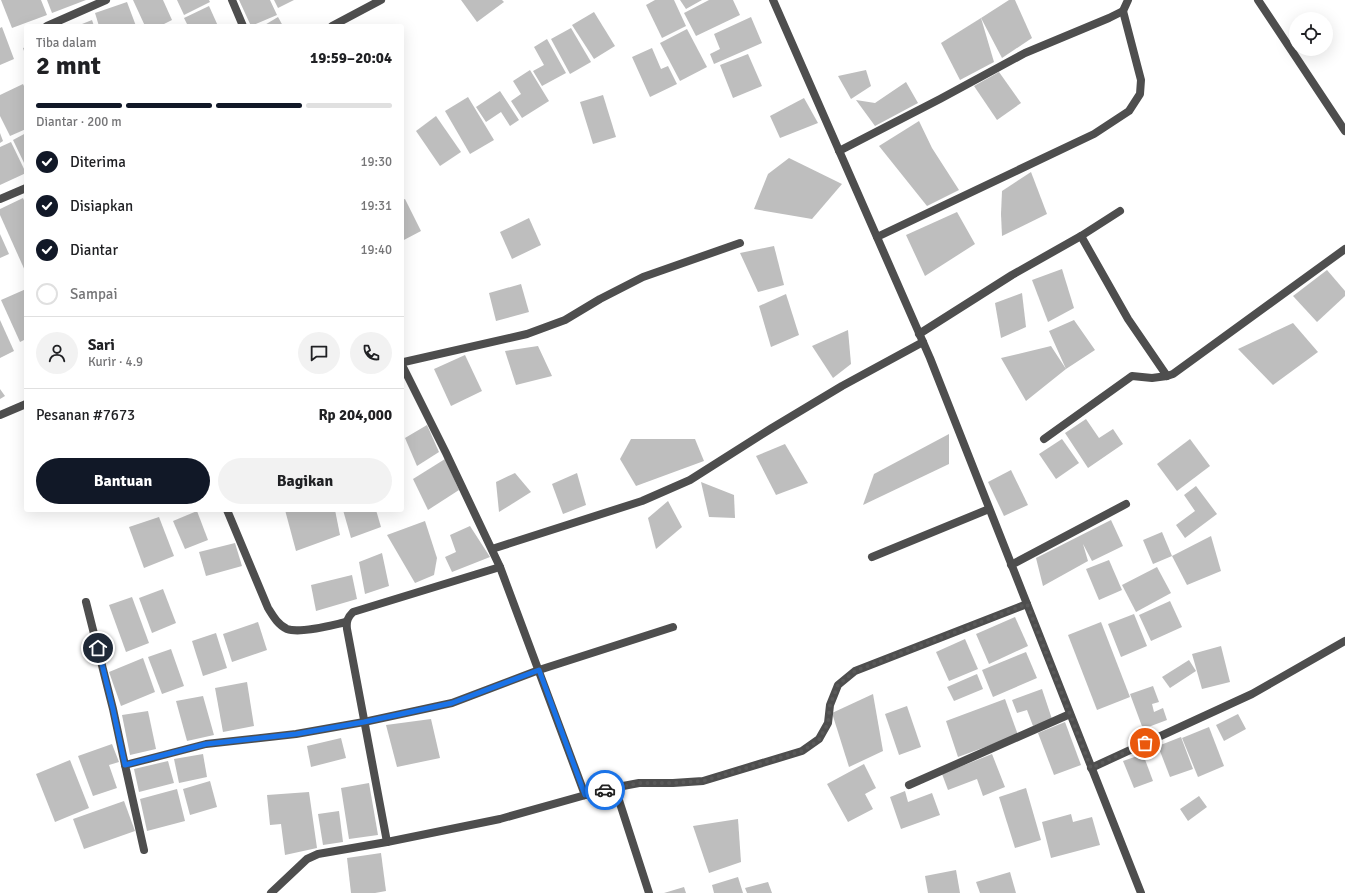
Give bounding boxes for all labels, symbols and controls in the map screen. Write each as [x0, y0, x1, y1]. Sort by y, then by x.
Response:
map controls [1289, 12, 1333, 56]
button: locate [1289, 12, 1333, 56]
text: Tiba dalam [36, 35, 97, 51]
text: 19:59–20:04 [310, 49, 392, 67]
text: 2 mnt [36, 50, 101, 82]
text: Diantar · 200 m [36, 114, 122, 130]
icon: check [36, 151, 58, 173]
text: Diterima [70, 153, 126, 171]
text: 19:30 [360, 154, 392, 170]
icon: check [36, 195, 58, 217]
text: Disiapkan [70, 197, 133, 215]
text: 19:31 [360, 198, 392, 214]
icon: check [36, 239, 58, 261]
text: Diantar [70, 241, 118, 259]
text: 19:40 [360, 242, 392, 258]
text: Sampai [70, 285, 118, 303]
button: person [36, 332, 78, 374]
button: chat [298, 332, 340, 374]
button: phone [350, 332, 392, 374]
text: Sari [88, 336, 115, 354]
text: Kurir · 4.9 [88, 354, 143, 370]
text: Pesanan #7673 [36, 406, 135, 424]
text: Rp 204,000 [318, 406, 392, 424]
button: Bantuan [36, 458, 210, 504]
button: Bagikan [218, 458, 392, 504]
pin [81, 631, 115, 665]
icon: home [87, 637, 109, 659]
pin [1128, 726, 1162, 760]
icon: bag [1134, 732, 1156, 754]
courier [585, 770, 625, 810]
icon: car [594, 779, 616, 801]

